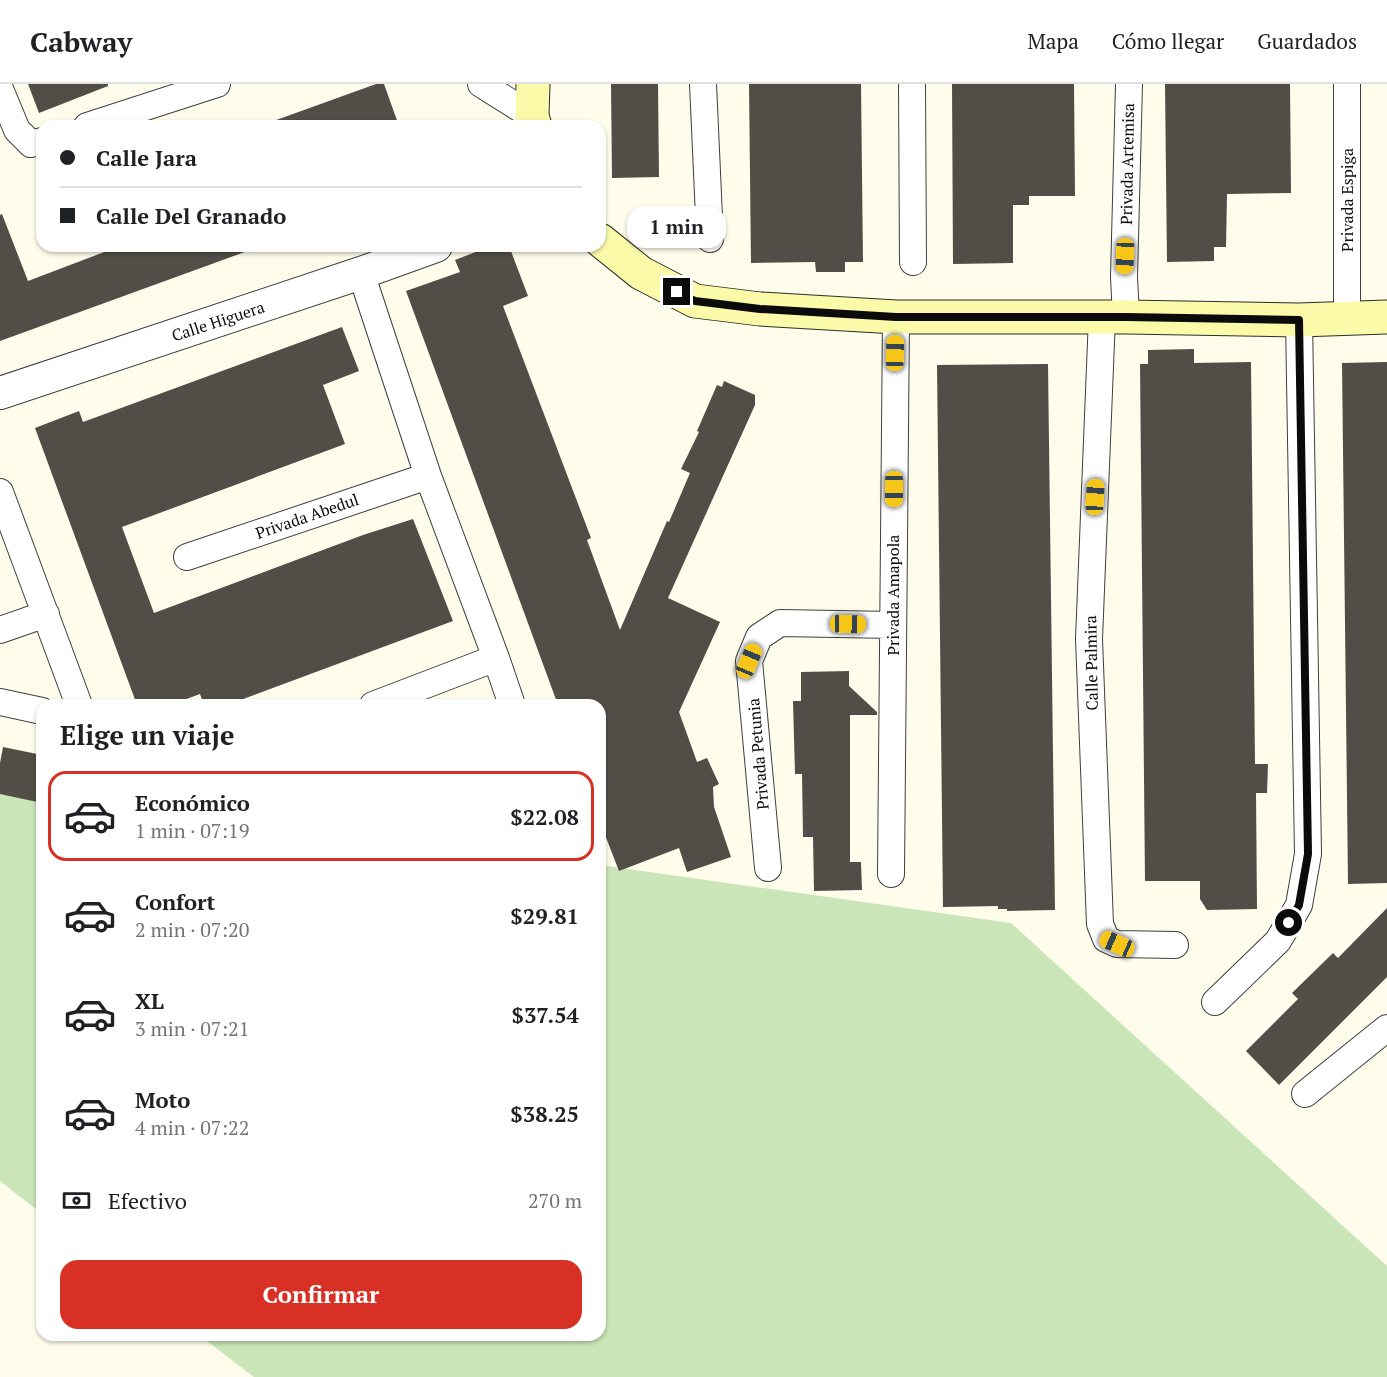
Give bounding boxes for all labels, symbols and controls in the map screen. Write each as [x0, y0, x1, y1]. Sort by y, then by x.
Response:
text: Cabway [30, 23, 132, 60]
text: Mapa [1027, 27, 1079, 55]
text: Cómo llegar [1112, 27, 1224, 55]
text: Guardados [1257, 27, 1357, 55]
street label: Privada Artemisa [1115, 103, 1139, 225]
text: Calle Jara [96, 143, 197, 172]
street label: Privada Espiga [1336, 148, 1358, 252]
text: Calle Del Granado [96, 201, 286, 230]
callout: 1 min [628, 205, 726, 247]
text: 1 min [649, 213, 704, 240]
car [1115, 238, 1135, 274]
route end [663, 278, 690, 305]
street label: Calle Higuera [169, 296, 267, 346]
car [886, 335, 904, 371]
car [885, 471, 903, 507]
car [1085, 479, 1105, 515]
street label: Privada Abedul [252, 488, 362, 544]
street label: Privada Amapola [882, 535, 904, 655]
car [830, 615, 866, 633]
street label: Calle Palmira [1079, 615, 1103, 711]
car [734, 641, 764, 681]
street label: Privada Petunia [742, 697, 774, 811]
text: Elige un viaje [60, 717, 234, 753]
text: Económico [135, 788, 250, 817]
icon: car [63, 789, 117, 843]
text: $22.08 [510, 802, 579, 831]
text: 1 min · 07:19 [135, 817, 249, 844]
text: Confort [135, 887, 215, 916]
icon: car [63, 888, 117, 942]
text: $29.81 [510, 901, 579, 930]
route start [1275, 909, 1302, 936]
text: 2 min · 07:20 [135, 916, 249, 943]
car [1097, 928, 1137, 960]
text: XL [135, 986, 164, 1015]
icon: car [63, 987, 117, 1041]
text: $37.54 [512, 1000, 579, 1029]
text: 3 min · 07:21 [135, 1015, 249, 1042]
text: Moto [135, 1085, 190, 1114]
icon: car [63, 1086, 117, 1140]
text: $38.25 [510, 1099, 579, 1128]
text: 4 min · 07:22 [135, 1114, 249, 1141]
icon: cash [60, 1184, 93, 1217]
text: Efectivo [108, 1186, 187, 1215]
text: 270 m [528, 1187, 582, 1214]
button: Confirmar [60, 1260, 582, 1329]

